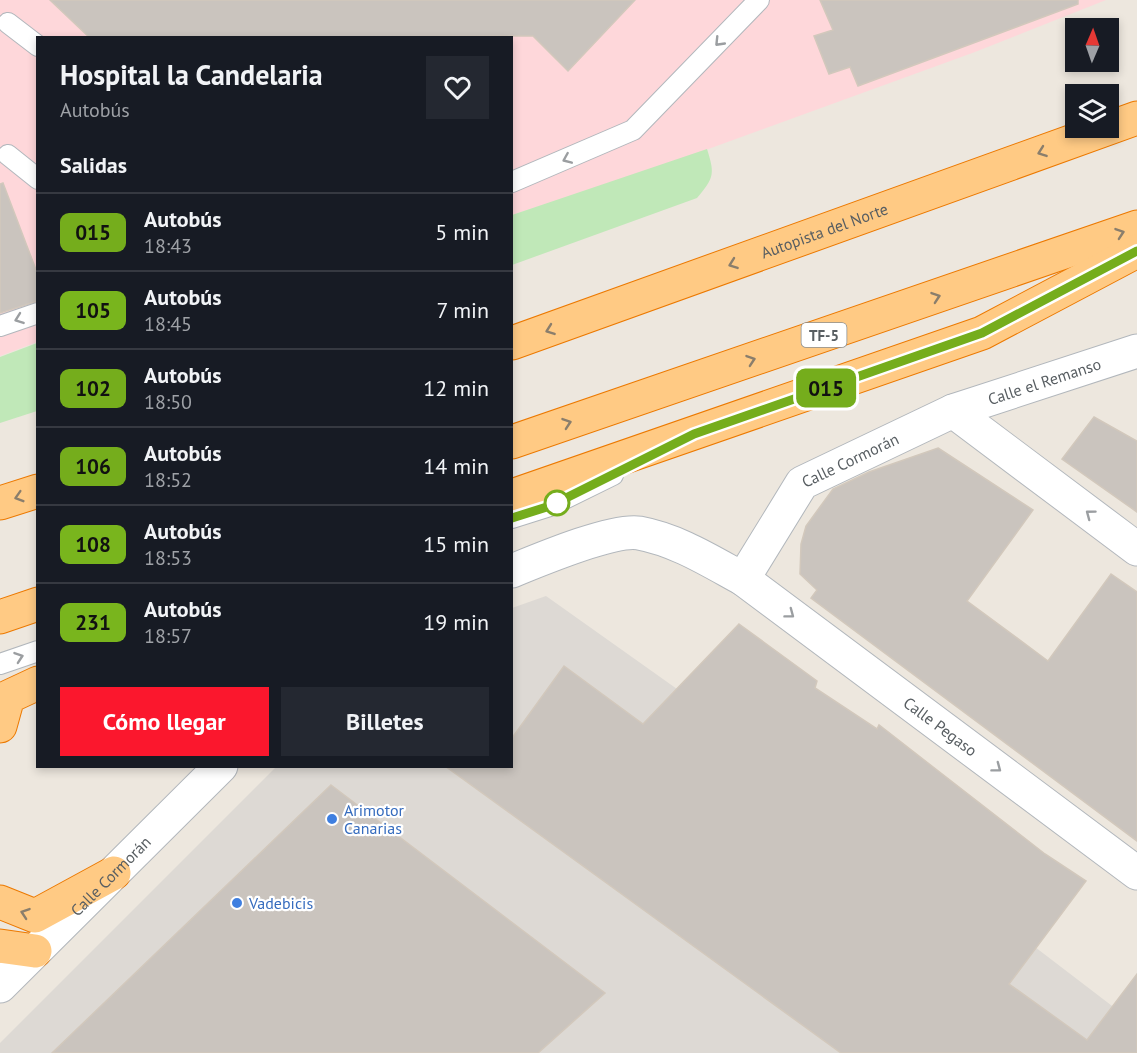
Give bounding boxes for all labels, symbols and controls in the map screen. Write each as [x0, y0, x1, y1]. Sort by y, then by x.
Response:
north arrow [1065, 18, 1119, 72]
map controls [1065, 18, 1119, 138]
one-way arrow [715, 35, 726, 46]
text: Hospital la Candelaria [60, 56, 323, 93]
button: heart [426, 56, 489, 119]
button: layers [1065, 84, 1119, 138]
text: Autobús [60, 97, 130, 123]
one-way arrow [1038, 144, 1048, 157]
text: Salidas [60, 151, 127, 179]
one-way arrow [562, 151, 573, 163]
street label: Autopista del Norte [758, 199, 891, 263]
text: Autobús [144, 205, 221, 233]
text: 5 min [435, 218, 489, 246]
text: 015 [75, 219, 111, 246]
one-way arrow [1114, 227, 1125, 240]
text: 18:43 [144, 233, 192, 259]
one-way arrow [728, 256, 739, 269]
text: Autobús [144, 283, 221, 311]
one-way arrow [930, 292, 941, 304]
text: 7 min [437, 296, 489, 324]
text: 105 [75, 297, 111, 324]
text: 18:45 [144, 311, 192, 337]
one-way arrow [14, 312, 25, 325]
one-way arrow [545, 322, 556, 335]
road number: TF-5 [802, 323, 846, 347]
street label: Calle el Remanso [985, 353, 1103, 409]
one-way arrow [745, 355, 756, 368]
text: Autobús [144, 361, 221, 389]
line badge: 015 [792, 368, 860, 408]
text: 12 min [423, 374, 489, 402]
text: 102 [75, 375, 111, 402]
text: 015 [808, 375, 844, 402]
text: 18:50 [144, 389, 192, 415]
one-way arrow [561, 418, 572, 431]
street label: Calle Cormorán [798, 428, 902, 492]
text: Autobús [144, 439, 221, 467]
text: 14 min [423, 452, 489, 480]
text: 106 [75, 453, 111, 480]
text: 18:52 [144, 467, 192, 493]
one-way arrow [14, 490, 25, 502]
unlabelled marker [544, 490, 570, 516]
one-way arrow [1086, 511, 1097, 522]
text: Autobús [144, 517, 221, 545]
text: 15 min [423, 530, 489, 558]
text: 108 [75, 531, 111, 558]
text: 18:53 [144, 545, 192, 571]
text: Autobús [144, 595, 221, 623]
one-way arrow [784, 607, 795, 618]
text: 19 min [423, 608, 489, 636]
text: 231 [75, 609, 111, 636]
text: 18:57 [144, 623, 192, 649]
one-way arrow [13, 652, 24, 665]
button: Cómo llegar [60, 687, 269, 756]
button: Billetes [281, 687, 489, 756]
street label: Calle Pegaso [900, 692, 981, 760]
one-way arrow [991, 761, 1002, 772]
place label: Arimotor Canarias [344, 800, 404, 838]
marker: Arimotor Canarias [325, 812, 339, 826]
street label: Calle Cormorán [66, 832, 155, 920]
place label: Vadebicis [248, 893, 313, 913]
marker: Vadebicis [230, 896, 244, 910]
one-way arrow [21, 907, 31, 920]

